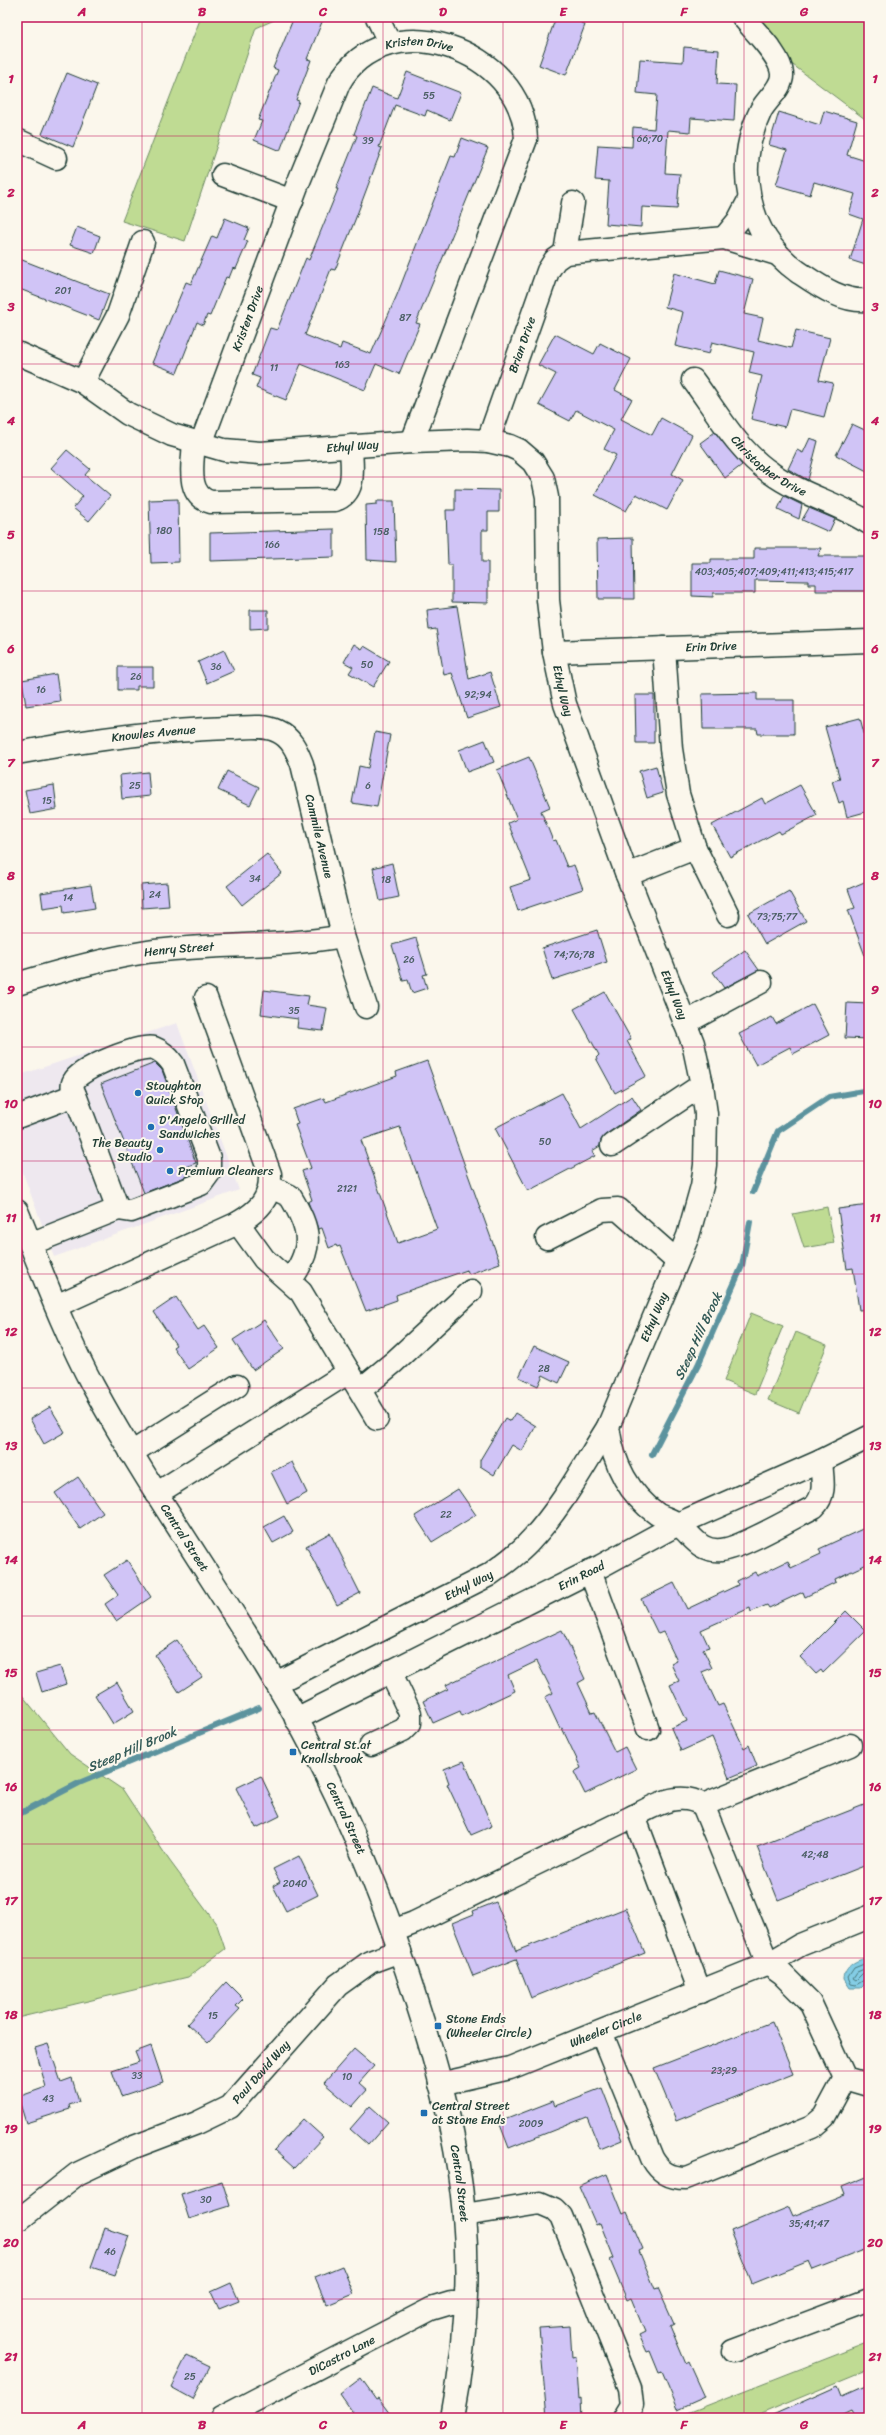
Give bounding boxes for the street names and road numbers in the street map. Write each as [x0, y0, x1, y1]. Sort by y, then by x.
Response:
street label: Kristen Drive [382, 30, 456, 58]
street label: Kristen Drive [225, 282, 270, 355]
street label: Brian Drive [502, 314, 542, 376]
street label: Christopher Drive [725, 430, 810, 503]
street label: Ethyl Way [325, 433, 380, 459]
street label: Erin Drive [685, 635, 737, 658]
street label: Ethyl Way [546, 663, 580, 721]
street label: Knowles Avenue [110, 719, 196, 749]
street label: Cammile Avenue [299, 792, 340, 881]
street label: Henry Street [142, 935, 216, 963]
street label: Ethyl Way [654, 966, 694, 1024]
street label: Ethyl Way [634, 1288, 675, 1345]
street label: Central Street [154, 1499, 215, 1576]
street label: Erin Road [554, 1555, 609, 1597]
street label: Ethyl Way [440, 1564, 499, 1607]
street label: Central Street [320, 1778, 372, 1858]
street label: Wheeler Circle [566, 2005, 645, 2054]
street label: Paul David Way [226, 2034, 296, 2109]
street label: Central Street [444, 2143, 476, 2223]
street label: DiCastro Lane [304, 2329, 379, 2382]

